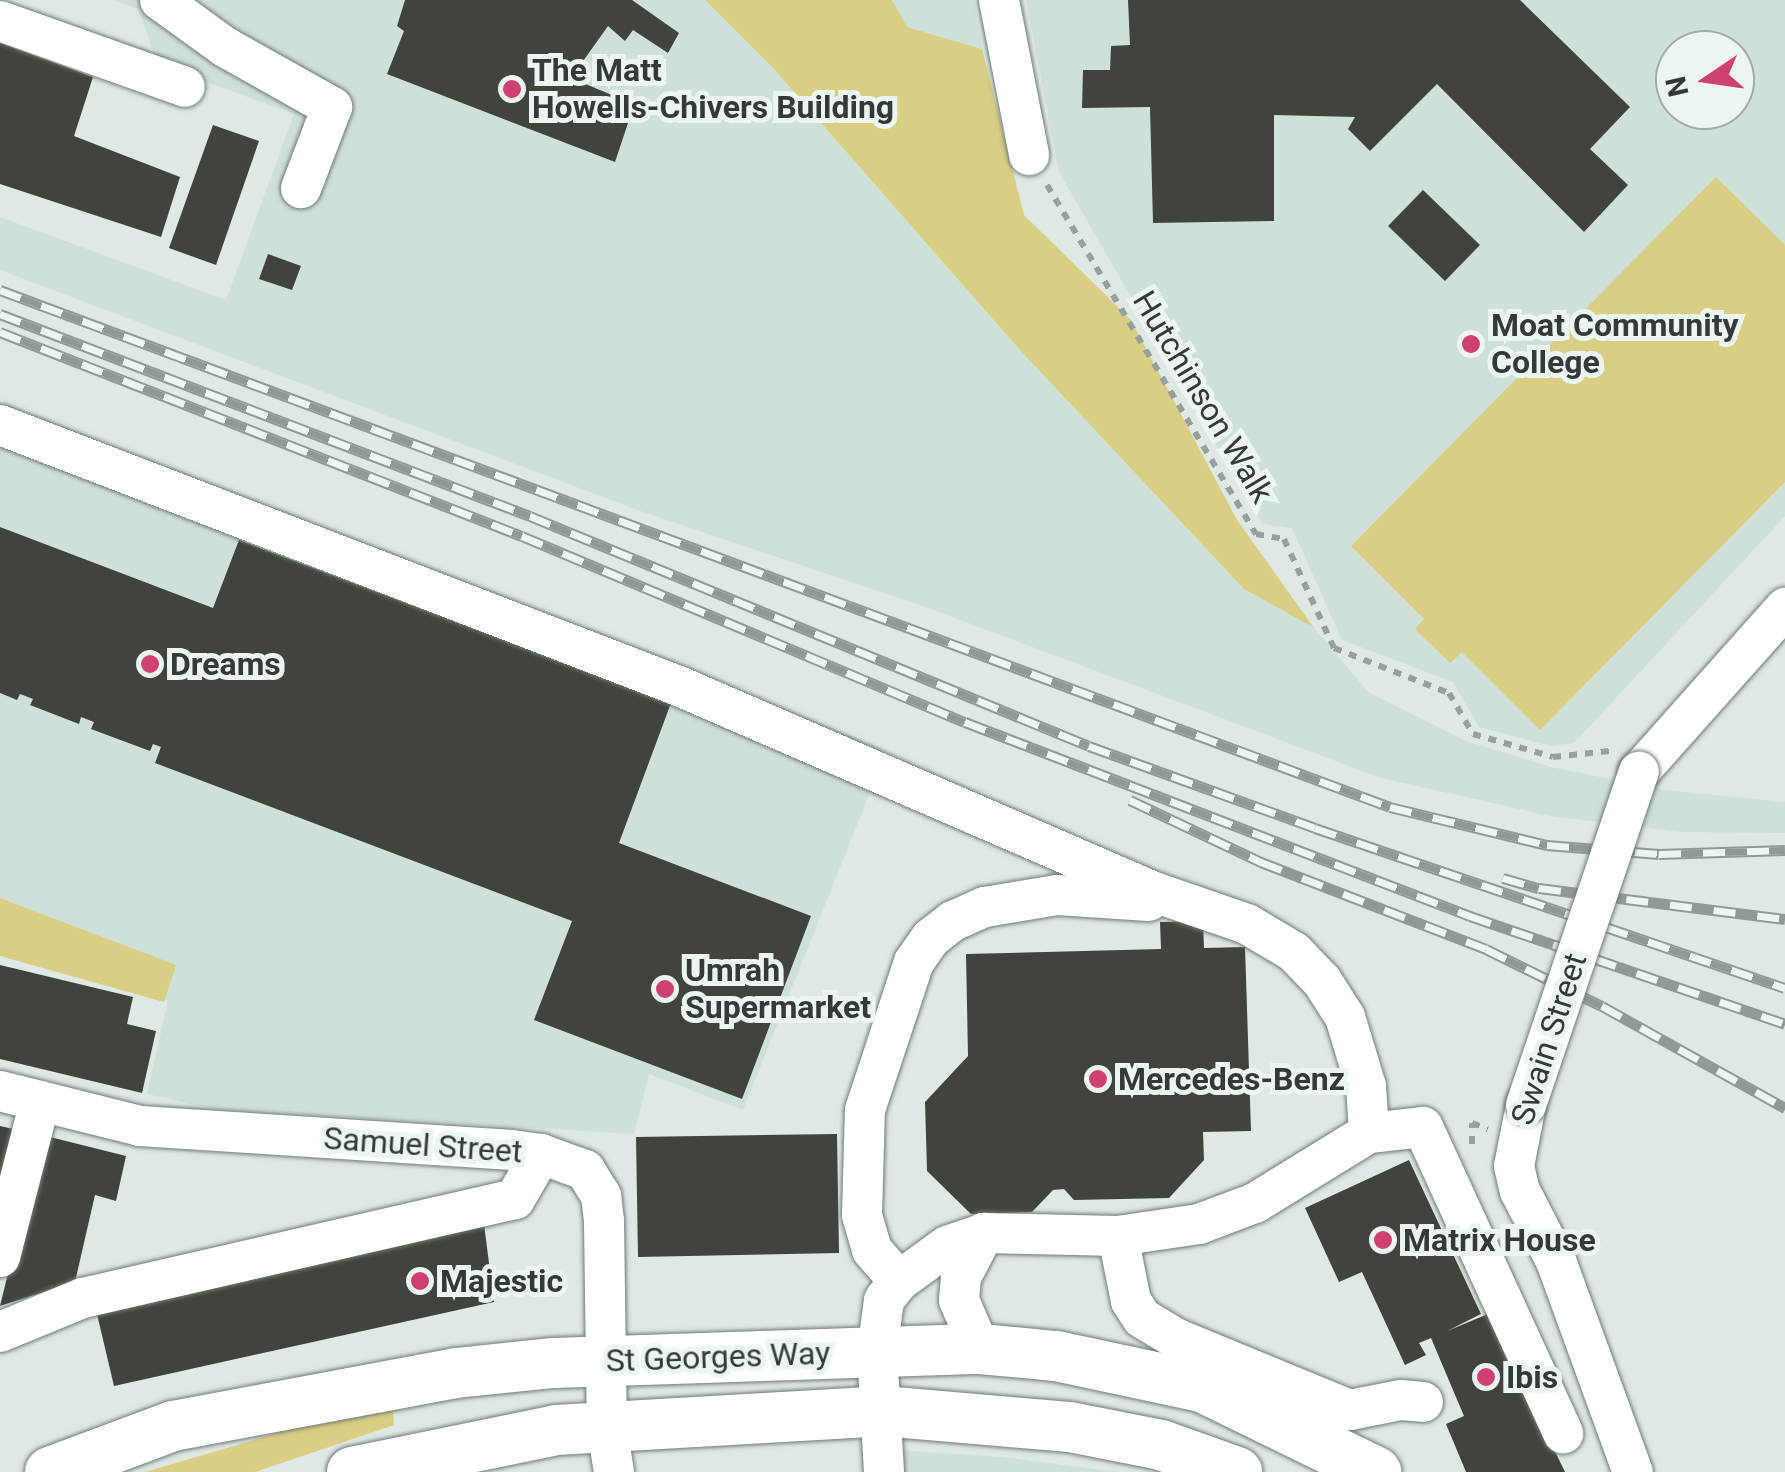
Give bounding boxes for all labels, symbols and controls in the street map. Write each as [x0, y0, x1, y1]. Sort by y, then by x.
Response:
north arrow [1655, 30, 1755, 130]
place label: The Matt Howells-Chivers Building [532, 52, 894, 127]
text: N [1659, 73, 1696, 100]
marker: The Matt Howells-Chivers Building [501, 78, 523, 100]
street label: Hutchinson Walk [1125, 284, 1281, 510]
place label: Moat Community College [1491, 307, 1739, 382]
marker: Moat Community College [1460, 333, 1482, 355]
place label: Dreams [170, 645, 281, 683]
marker: Dreams [139, 653, 161, 675]
street label: Swain Street [1503, 948, 1595, 1130]
place label: Umrah Supermarket [685, 952, 871, 1027]
marker: Umrah Supermarket [654, 978, 676, 1000]
place label: Mercedes-Benz [1118, 1060, 1345, 1098]
marker: Mercedes-Benz [1087, 1068, 1109, 1090]
street label: Samuel Street [322, 1119, 524, 1171]
place label: Matrix House [1403, 1221, 1596, 1259]
marker: Matrix House [1372, 1229, 1394, 1251]
place label: Majestic [440, 1262, 563, 1300]
marker: Majestic [409, 1270, 431, 1292]
street label: St Georges Way [605, 1334, 831, 1380]
place label: Ibis [1506, 1358, 1558, 1396]
marker: Ibis [1475, 1366, 1497, 1388]

